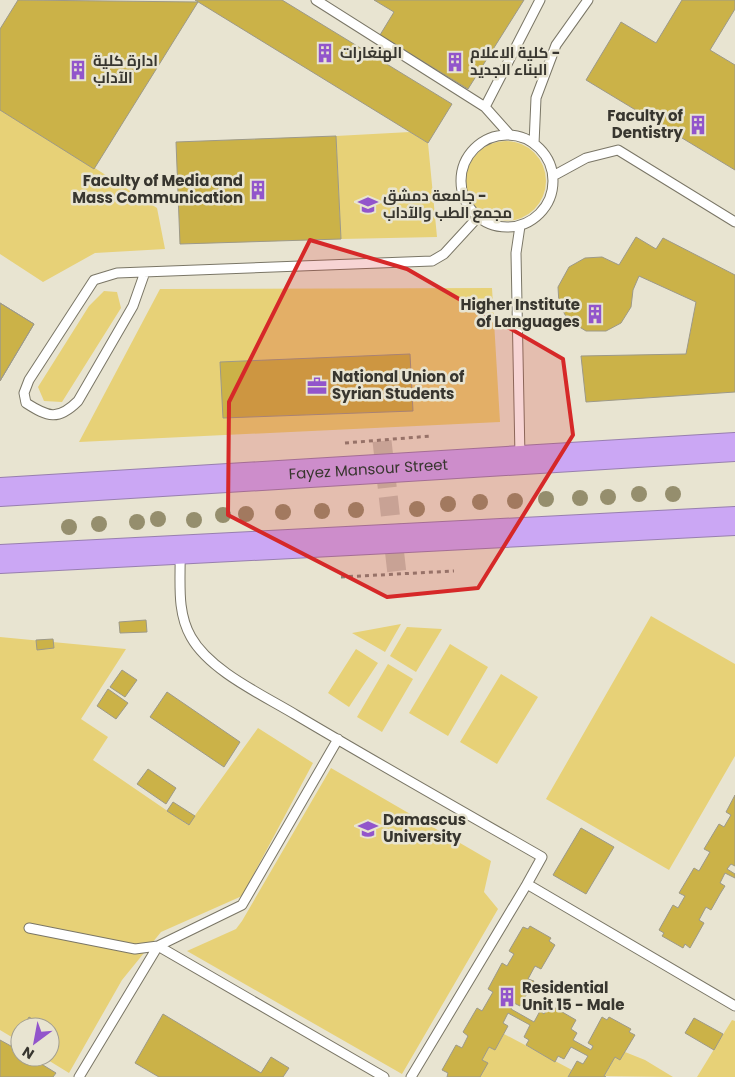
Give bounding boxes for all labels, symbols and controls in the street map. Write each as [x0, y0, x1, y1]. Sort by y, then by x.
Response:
building icon: الهنغارات [314, 42, 336, 64]
place label: الهنغارات [340, 42, 402, 63]
place label: كلية الاعلام - البناء الجديد [470, 42, 560, 80]
place label: ادارة كلية الآداب [93, 50, 158, 88]
building icon: كلية الاعلام - البناء الجديد [444, 51, 466, 73]
building icon: ادارة كلية الآداب [67, 59, 89, 81]
place label: Faculty of Dentistry [607, 105, 684, 143]
building icon: Faculty of Dentistry [687, 114, 709, 136]
place label: Faculty of Media and Mass Communication [72, 170, 243, 208]
building icon: Faculty of Media and Mass Communication [247, 179, 269, 201]
place label: جامعة دمشق - مجمع الطب والآداب [383, 185, 512, 223]
school or university icon: جامعة دمشق - مجمع الطب والآداب [357, 194, 379, 216]
place label: Higher Institute of Languages [461, 294, 580, 332]
building icon: Higher Institute of Languages [584, 303, 606, 325]
place label: National Union of Syrian Students [332, 366, 465, 404]
office icon: National Union of Syrian Students [306, 375, 328, 397]
street label: Fayez Mansour Street [288, 454, 449, 484]
place label: Damascus University [383, 809, 466, 847]
school or university icon: Damascus University [357, 818, 379, 840]
place label: Residential Unit 15 - Male [522, 977, 624, 1015]
building icon: Residential Unit 15 - Male [496, 986, 518, 1008]
north arrow [10, 1017, 60, 1067]
text: N [18, 1042, 38, 1064]

